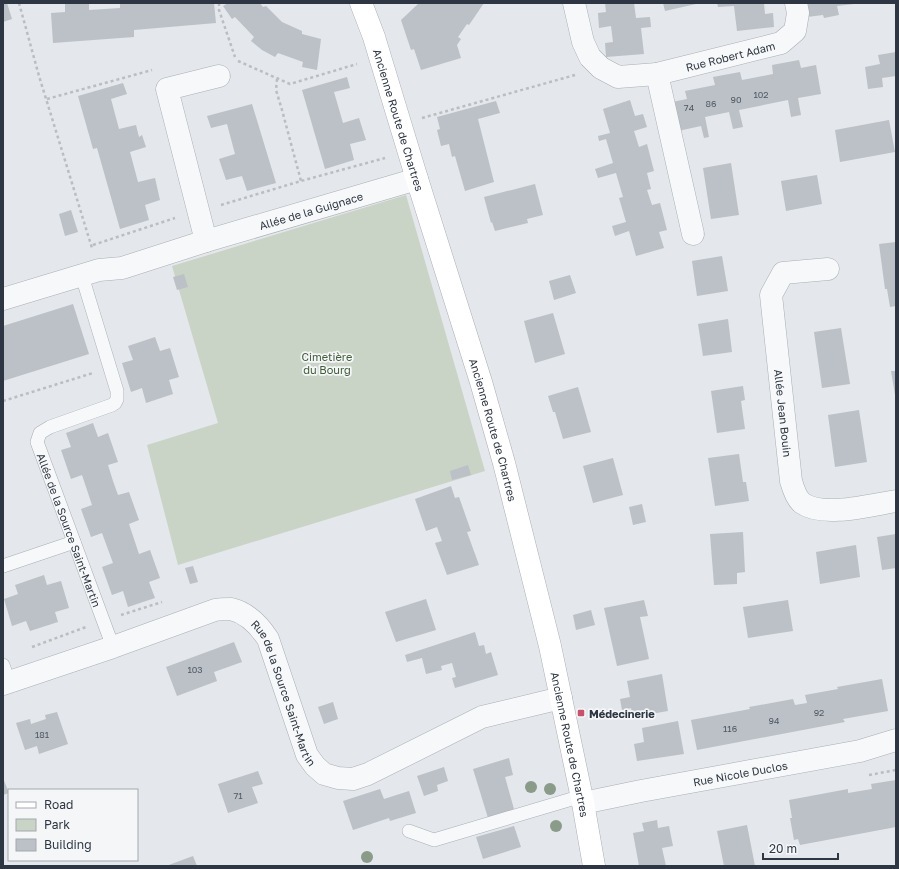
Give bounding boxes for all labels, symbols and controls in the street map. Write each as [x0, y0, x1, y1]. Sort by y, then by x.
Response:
street label: Rue Robert Adam [684, 38, 776, 73]
street label: Ancienne Route de Chartres [371, 47, 427, 193]
house number: 102 [753, 89, 769, 100]
house number: 90 [730, 94, 742, 105]
house number: 86 [706, 98, 716, 109]
house number: 74 [684, 102, 695, 113]
street label: Allée de la Guignace [258, 189, 364, 232]
park label: Cimetière du Bourg [302, 350, 352, 376]
street label: Ancienne Route de Chartres [467, 357, 520, 503]
street label: Allée Jean Bouin [773, 369, 795, 458]
street label: Allée de la Source Saint-Martin [35, 451, 104, 609]
street label: Rue de la Source Saint-Martin [249, 617, 319, 768]
house number: 103 [187, 664, 203, 675]
street label: Ancienne Route de Chartres [549, 671, 592, 818]
place label: Médecinerie [589, 707, 655, 720]
house number: 92 [814, 707, 824, 718]
marker: Médecinerie [576, 708, 586, 718]
house number: 94 [769, 715, 780, 726]
house number: 116 [723, 723, 737, 734]
house number: 181 [35, 729, 50, 740]
street label: Rue Nicole Duclos [692, 758, 789, 788]
legend [8, 789, 138, 861]
house number: 71 [233, 790, 243, 801]
text: Road [44, 797, 73, 812]
text: Park [44, 817, 70, 832]
scale bar [763, 835, 838, 861]
text: Building [44, 837, 92, 852]
text: 20 m [769, 841, 797, 856]

